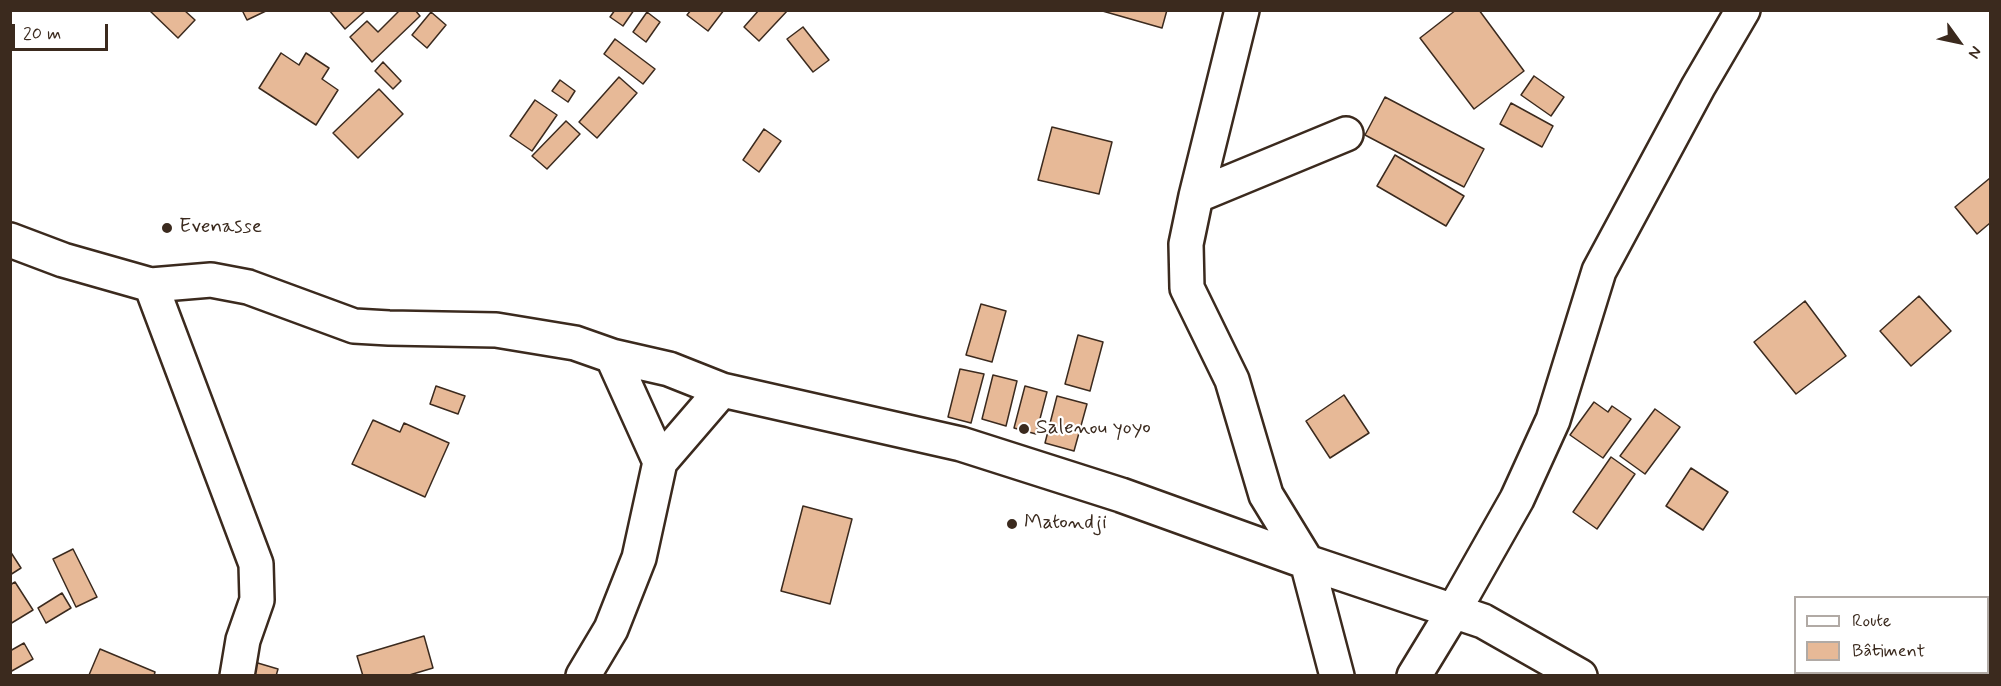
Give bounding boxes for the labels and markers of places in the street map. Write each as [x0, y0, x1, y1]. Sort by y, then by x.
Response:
place label: Evenasse [179, 215, 262, 241]
marker: Evenasse [160, 221, 174, 235]
place label: Salenou yoyo [1036, 416, 1151, 442]
marker: Salenou yoyo [1017, 422, 1031, 436]
place label: Matondji [1024, 511, 1107, 537]
marker: Matondji [1005, 517, 1019, 531]

